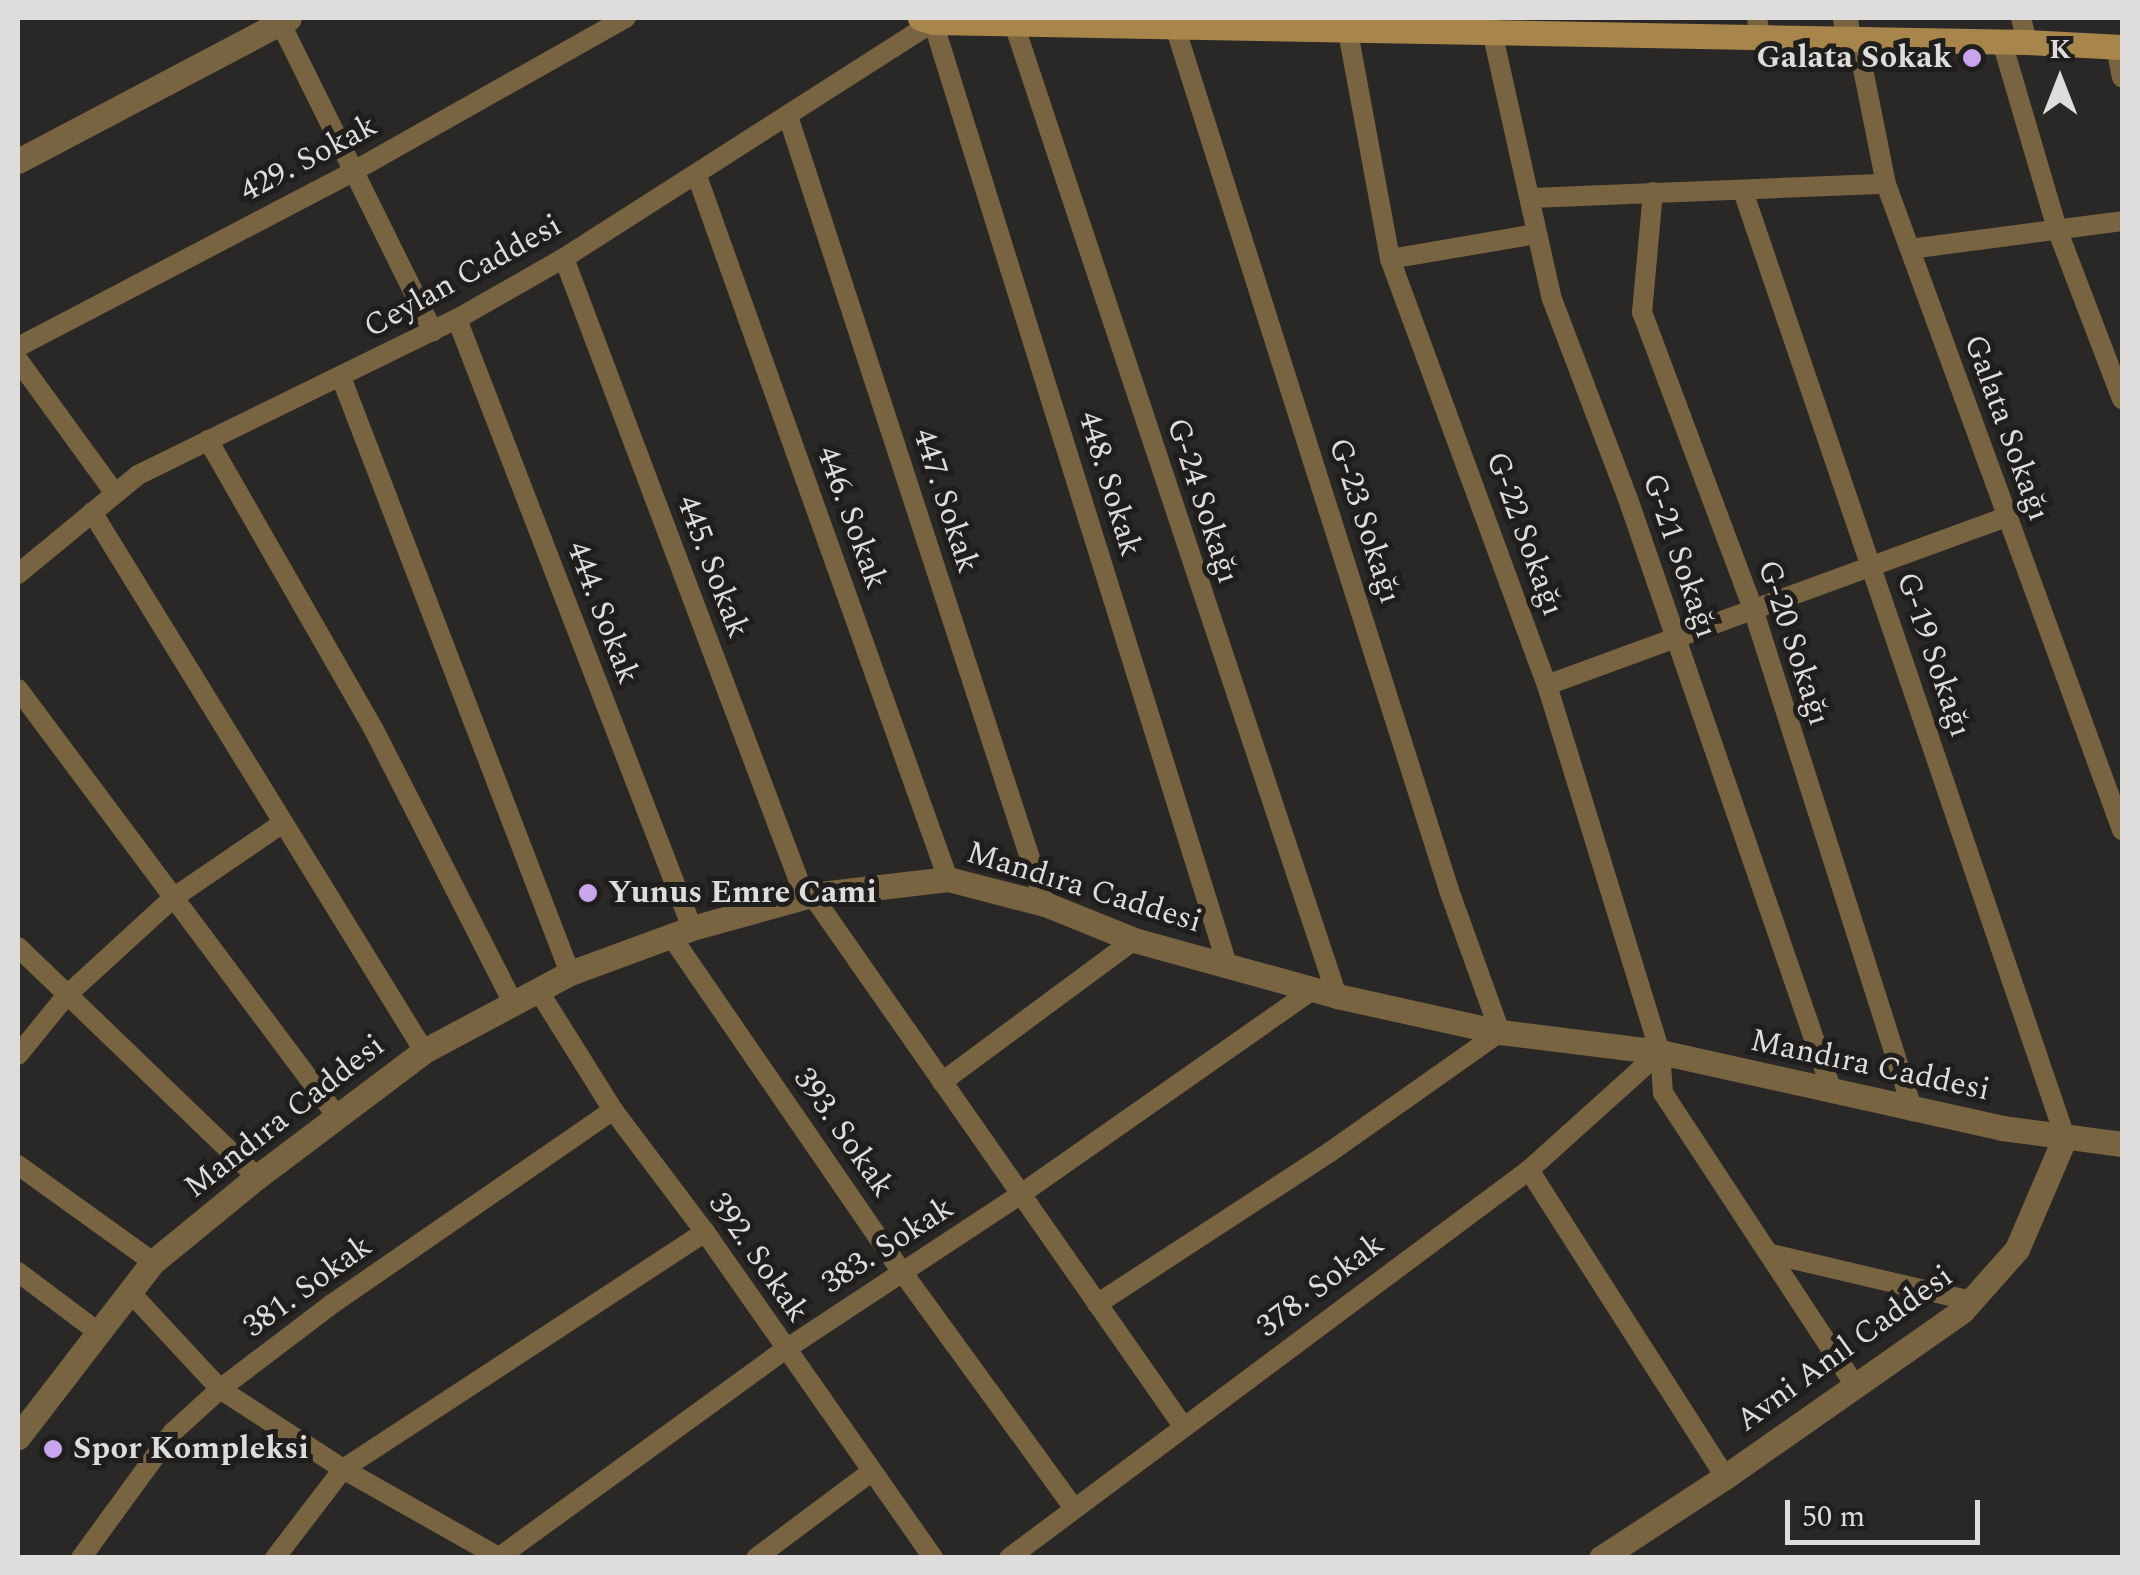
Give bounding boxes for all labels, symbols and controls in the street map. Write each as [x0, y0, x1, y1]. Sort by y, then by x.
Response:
text: K [2049, 28, 2071, 71]
north arrow [2010, 30, 2110, 130]
place label: Galata Sokak [1756, 39, 1952, 77]
marker: Galata Sokak [1961, 47, 1983, 69]
street label: 429. Sokak [234, 107, 384, 211]
street label: Ceylan Caddesi [358, 207, 568, 347]
street label: Galata Sokağı [1955, 330, 2057, 526]
street label: 448. Sokak [1069, 407, 1149, 561]
street label: G-24 Sokağı [1157, 413, 1247, 589]
street label: 447. Sokak [904, 424, 986, 578]
street label: G-23 Sokağı [1319, 433, 1409, 609]
street label: 446. Sokak [807, 441, 895, 595]
street label: G-22 Sokağı [1477, 447, 1571, 621]
street label: G-21 Sokağı [1633, 469, 1725, 643]
street label: 445. Sokak [667, 490, 757, 644]
street label: 444. Sokak [557, 536, 647, 690]
street label: G-20 Sokağı [1748, 555, 1838, 731]
street label: G-19 Sokağı [1887, 568, 1979, 742]
street label: Mandıra Caddesi [962, 834, 1206, 942]
place label: Yunus Emre Cami [608, 874, 877, 912]
marker: Yunus Emre Cami [577, 882, 599, 904]
street label: Mandıra Caddesi [1747, 1022, 1993, 1110]
street label: Mandıra Caddesi [177, 1027, 393, 1207]
street label: 393. Sokak [784, 1061, 902, 1205]
street label: 392. Sokak [699, 1186, 817, 1330]
street label: 383. Sokak [815, 1189, 961, 1303]
street label: 378. Sokak [1250, 1226, 1392, 1346]
street label: 381. Sokak [236, 1227, 380, 1347]
street label: Avni Anıl Caddesi [1729, 1258, 1961, 1440]
place label: Spor Kompleksi [73, 1430, 309, 1468]
marker: Spor Kompleksi [42, 1438, 64, 1460]
scale bar [1790, 1480, 1985, 1542]
text: 50 m [1802, 1494, 1865, 1540]

